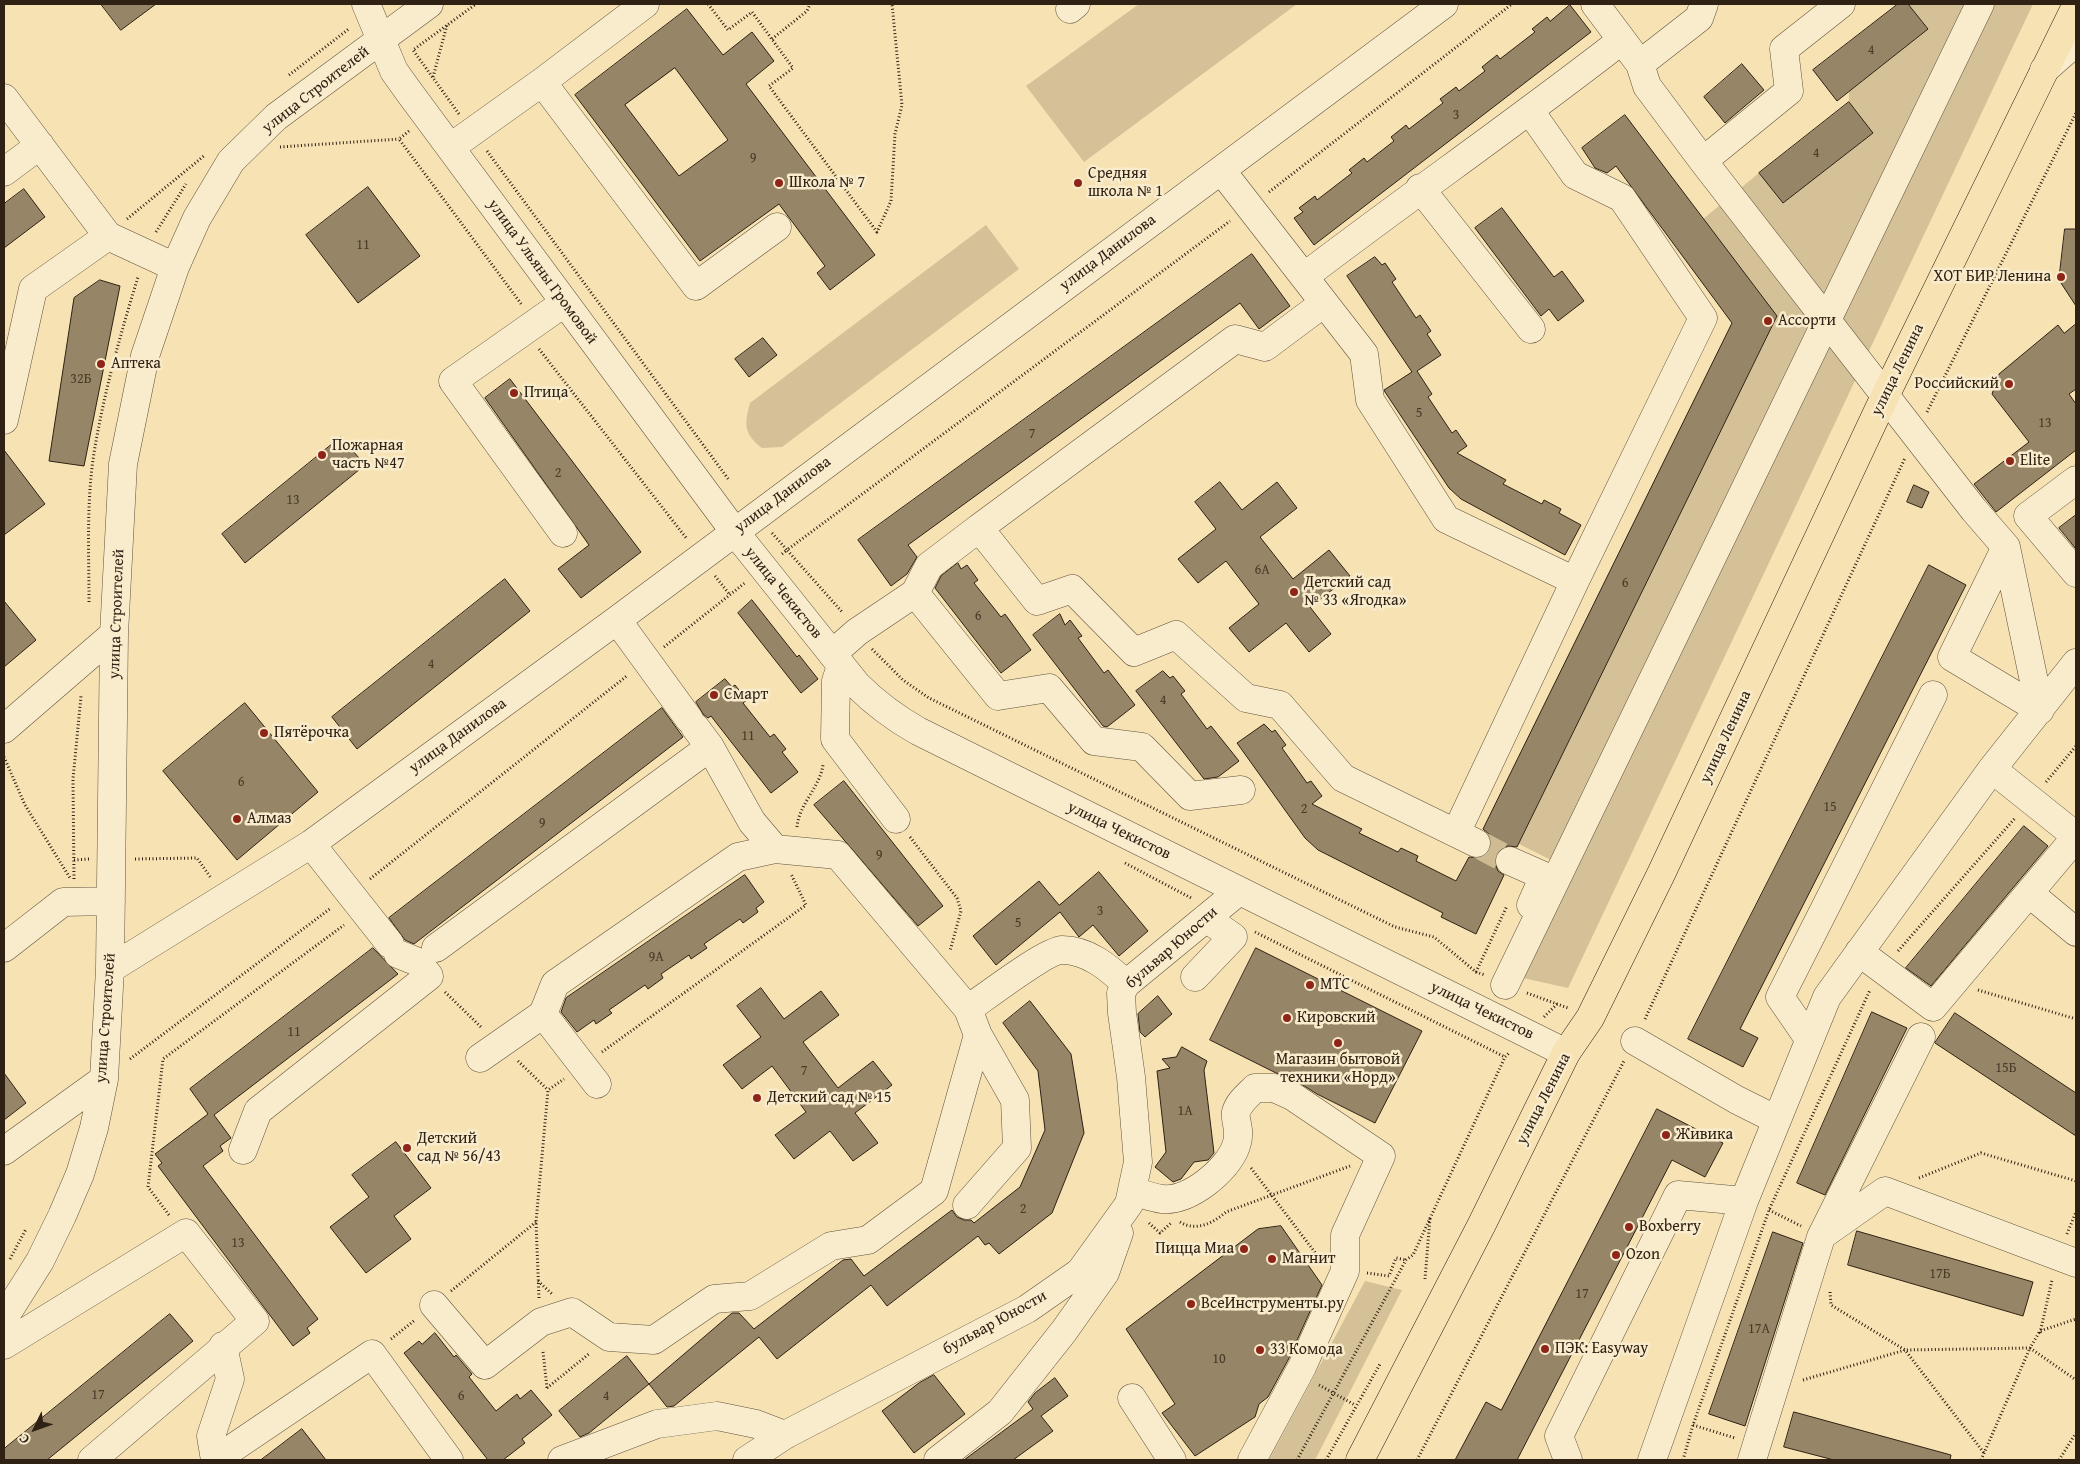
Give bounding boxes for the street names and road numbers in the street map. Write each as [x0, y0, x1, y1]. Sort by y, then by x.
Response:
street label: улица Строителей [259, 42, 373, 138]
street label: улица Ульяны Громовой [483, 196, 601, 348]
street label: улица Данилова [1056, 211, 1160, 295]
street label: улица Ленина [1867, 321, 1929, 419]
street label: улица Данилова [731, 453, 835, 537]
street label: улица Чекистов [740, 543, 826, 643]
street label: улица Строителей [105, 548, 129, 680]
street label: улица Ленина [1696, 688, 1756, 786]
street label: улица Данилова [406, 694, 510, 778]
street label: улица Чекистов [1064, 798, 1174, 864]
street label: бульвар Юности [1122, 903, 1222, 993]
street label: улица Строителей [92, 952, 120, 1084]
street label: улица Чекистов [1427, 978, 1537, 1044]
street label: улица Ленина [1513, 1050, 1575, 1148]
street label: бульвар Юности [940, 1287, 1050, 1359]

